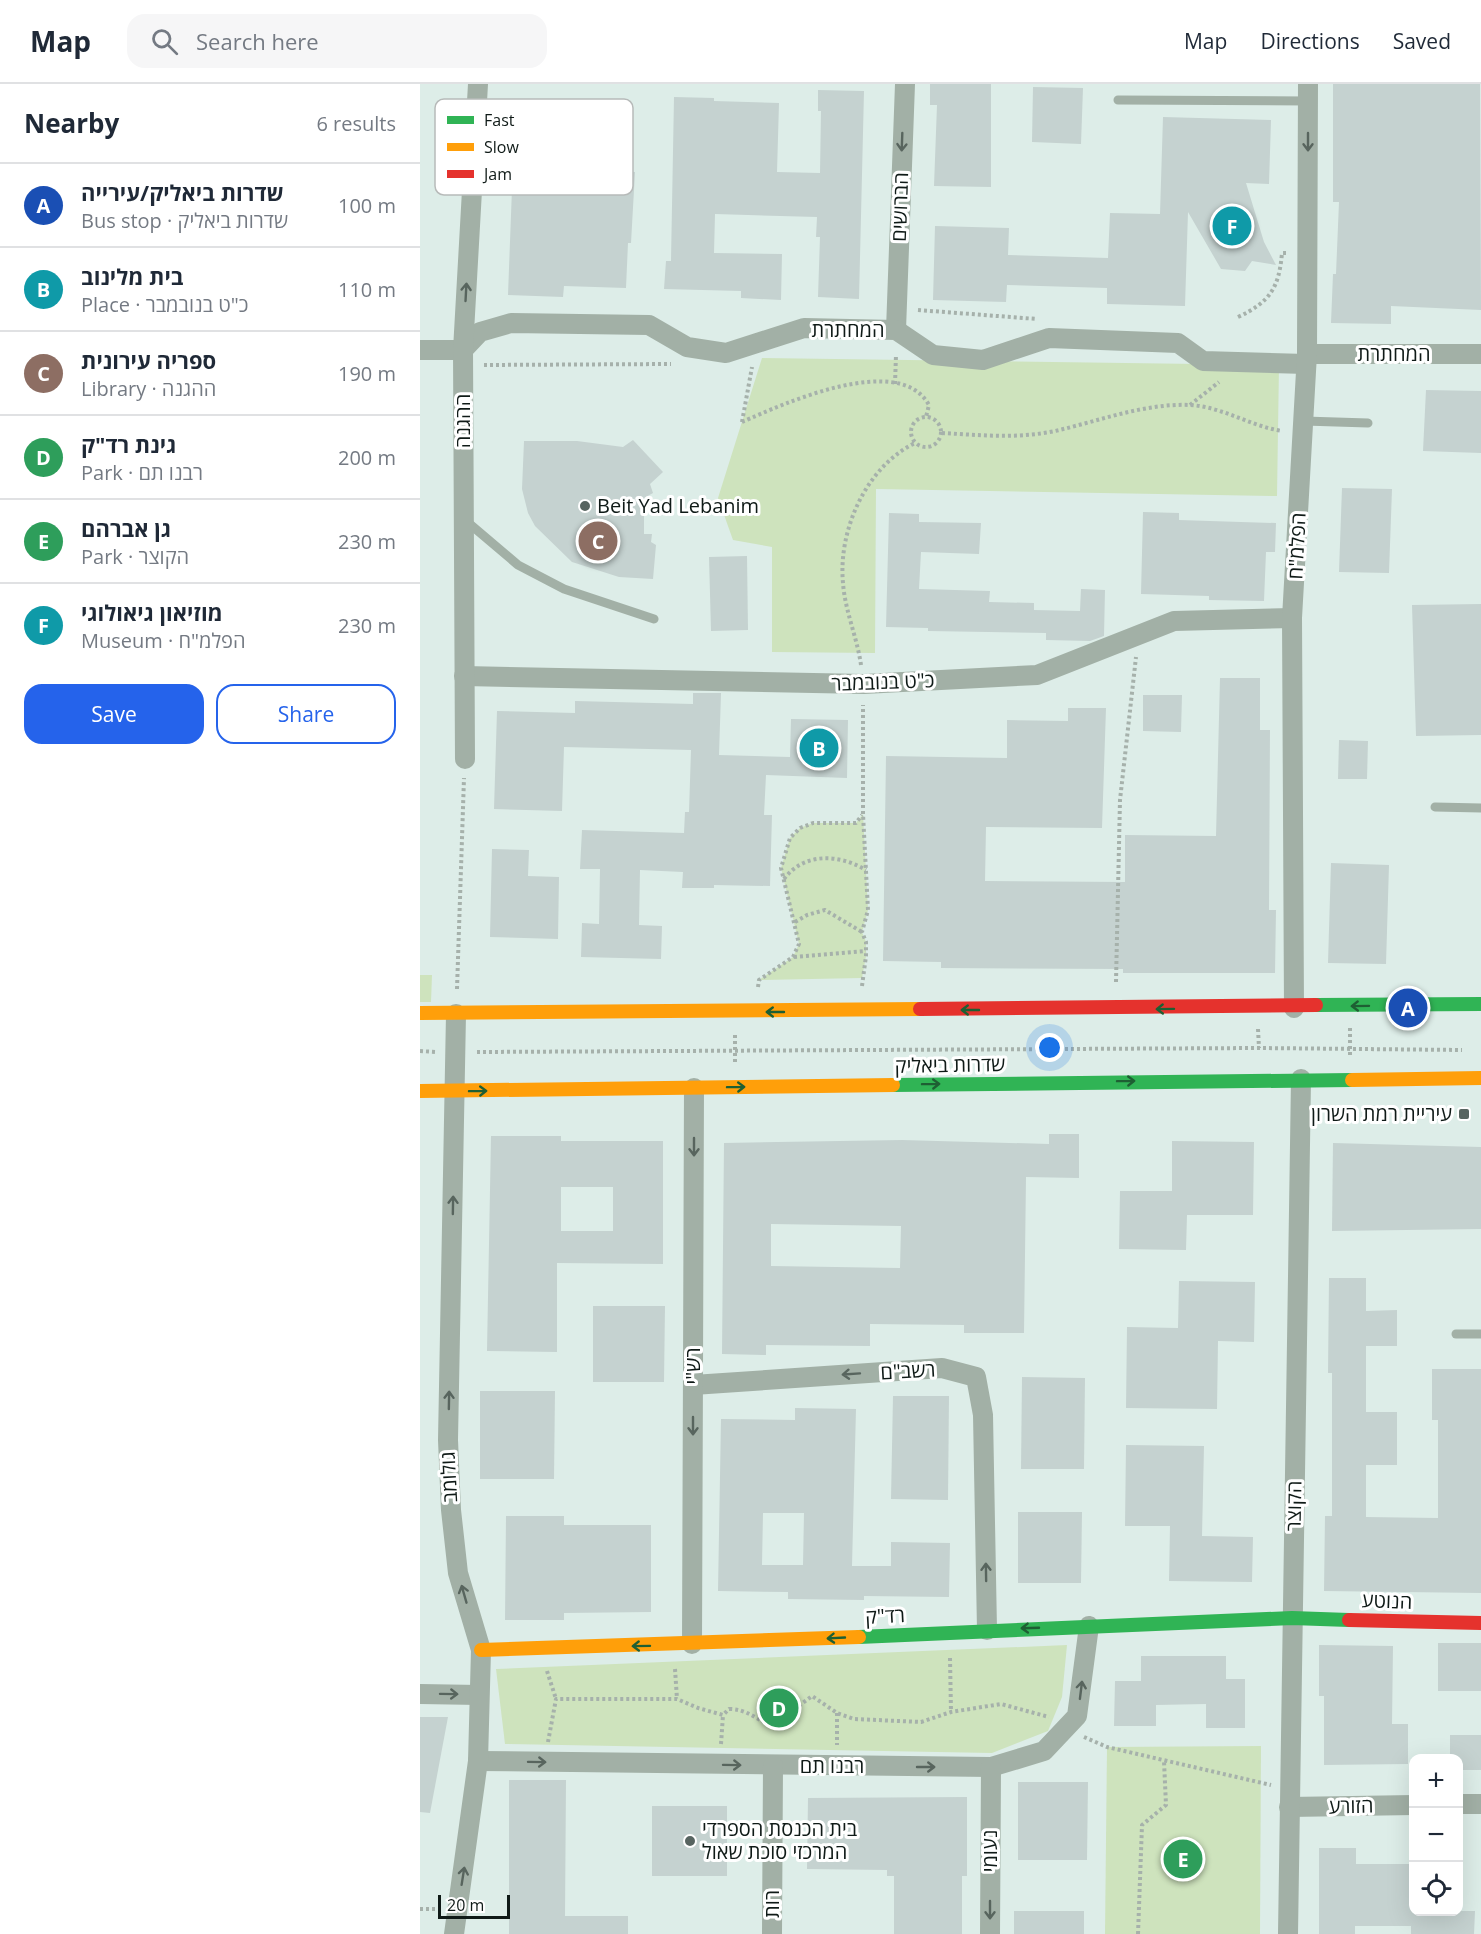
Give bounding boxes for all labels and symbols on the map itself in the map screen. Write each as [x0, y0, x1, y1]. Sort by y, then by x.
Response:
legend [435, 99, 633, 195]
text: Fast [484, 109, 515, 131]
one-way arrow [897, 132, 908, 152]
one-way arrow [1302, 132, 1314, 152]
text: Slow [484, 136, 519, 158]
text: Jam [482, 163, 512, 185]
street label: הברושים [885, 172, 914, 242]
pin: F [1212, 204, 1252, 248]
one-way arrow [460, 282, 471, 302]
street label: המחתרת [812, 316, 884, 343]
street label: המחתרת [1358, 340, 1430, 367]
street label: ההגנה [449, 394, 476, 448]
place label: Beit Yad Lebanim [597, 492, 759, 519]
marker: Beit Yad Lebanim [578, 499, 592, 513]
street label: הפלמ"ח [1281, 512, 1312, 580]
pin: C [578, 518, 618, 564]
street label: כ"ט בנובמבר [831, 666, 935, 697]
pin: B [800, 726, 838, 770]
pin: A [1388, 986, 1428, 1030]
one-way arrow [1350, 1001, 1370, 1012]
one-way arrow [1155, 1003, 1175, 1015]
one-way arrow [960, 1004, 980, 1016]
one-way arrow [765, 1006, 785, 1018]
your location [1035, 1033, 1064, 1062]
street label: שדרות ביאליק [894, 1050, 1006, 1079]
one-way arrow [1116, 1076, 1136, 1087]
one-way arrow [921, 1078, 941, 1090]
one-way arrow [726, 1081, 746, 1093]
one-way arrow [468, 1085, 488, 1097]
place label: עיריית רמת השרון [1311, 1100, 1452, 1127]
marker: עיריית רמת השרון [1457, 1107, 1471, 1121]
one-way arrow [688, 1136, 700, 1156]
one-way arrow [448, 1196, 459, 1216]
street label: רש"י [679, 1348, 706, 1384]
street label: רשב"ם [880, 1356, 936, 1385]
one-way arrow [842, 1369, 862, 1380]
one-way arrow [443, 1391, 455, 1411]
one-way arrow [687, 1415, 699, 1435]
street label: גולומב [434, 1451, 463, 1503]
street label: הקוצר [1280, 1480, 1307, 1532]
one-way arrow [980, 1562, 992, 1582]
one-way arrow [458, 1585, 469, 1604]
street label: הנוטע [1361, 1586, 1413, 1615]
street label: רד"ק [864, 1601, 906, 1630]
one-way arrow [1021, 1623, 1041, 1634]
one-way arrow [826, 1632, 846, 1643]
one-way arrow [631, 1640, 651, 1652]
one-way arrow [1075, 1680, 1086, 1700]
pin: D [760, 1686, 798, 1730]
one-way arrow [439, 1688, 459, 1700]
street label: רבנו תם [800, 1752, 864, 1779]
one-way arrow [526, 1756, 546, 1768]
one-way arrow [721, 1760, 741, 1771]
one-way arrow [916, 1761, 936, 1773]
street label: הזורע [1328, 1792, 1374, 1819]
place label: בית הכנסת הספרדי המרכזי סוכת שאול [702, 1815, 858, 1865]
street label: נעומי [976, 1830, 1003, 1872]
marker: בית הכנסת הספרדי המרכזי סוכת שאול [683, 1834, 697, 1848]
pin: E [1164, 1836, 1203, 1882]
one-way arrow [458, 1867, 469, 1887]
street label: רות [758, 1890, 785, 1918]
scale bar [438, 1892, 510, 1920]
one-way arrow [984, 1899, 996, 1919]

